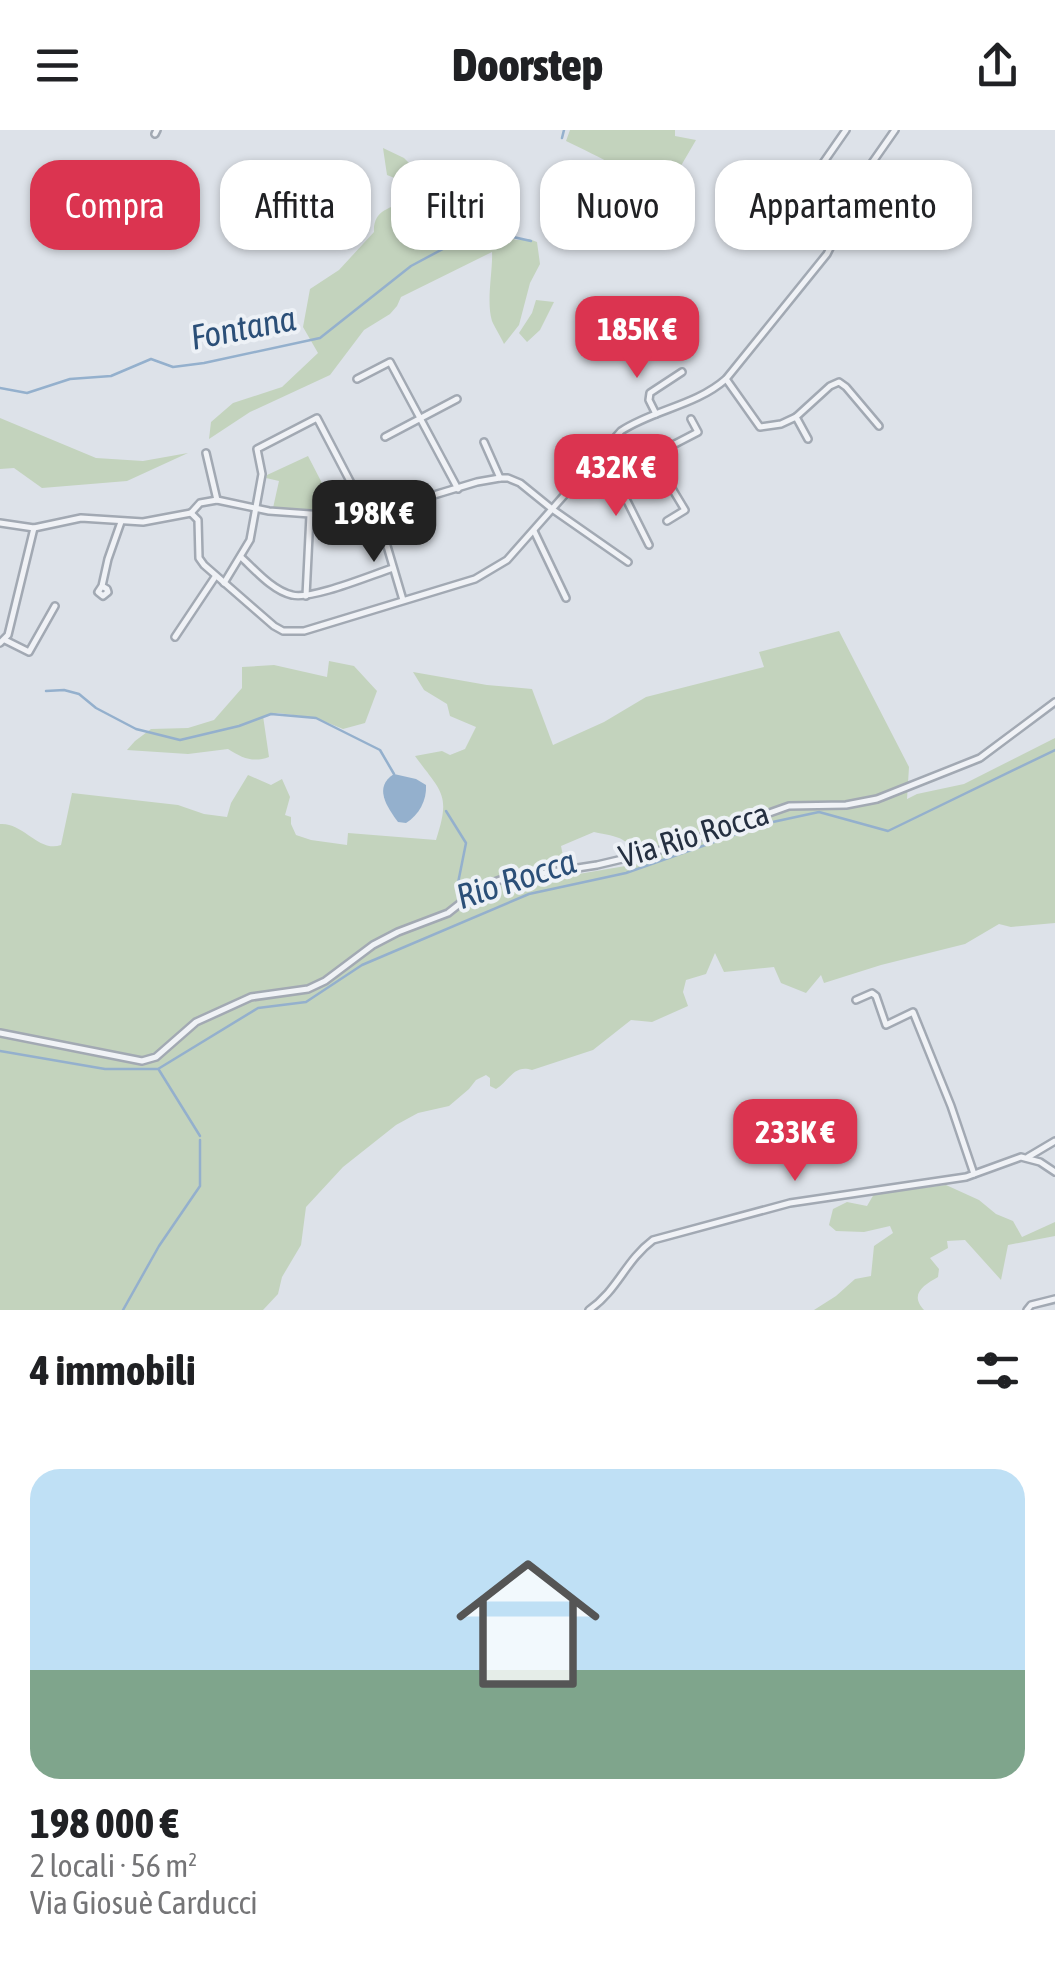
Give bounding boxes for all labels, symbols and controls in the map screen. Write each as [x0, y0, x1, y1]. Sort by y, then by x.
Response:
icon: menu [30, 38, 85, 93]
icon: share [970, 38, 1025, 93]
text: Doorstep [452, 39, 603, 91]
chip: Compra [30, 160, 200, 250]
chip: Affitta [220, 160, 371, 250]
chip: Filtri [391, 160, 520, 250]
chip: Nuovo [540, 160, 695, 250]
chip: Appartamento [715, 160, 972, 250]
pin: 185K € [556, 296, 718, 381]
water label: Fontana [187, 297, 299, 357]
text: 185K € [597, 310, 677, 347]
pin: 432K € [535, 434, 697, 519]
text: 432K € [576, 448, 656, 485]
pin: 198K € [293, 480, 455, 565]
text: 198K € [334, 494, 414, 531]
street label: Via Rio Rocca [614, 794, 773, 875]
water label: Rio Rocca [451, 840, 580, 916]
pin: 233K € [714, 1099, 876, 1184]
text: 233K € [755, 1113, 835, 1150]
icon: filters [970, 1343, 1025, 1398]
text: 4 immobili [30, 1346, 196, 1394]
icon: home [438, 1534, 618, 1714]
text: 198 000 € [30, 1799, 179, 1847]
text: 2 locali · 56 m² [30, 1847, 197, 1884]
text: Via Giosuè Carducci [30, 1884, 258, 1921]

